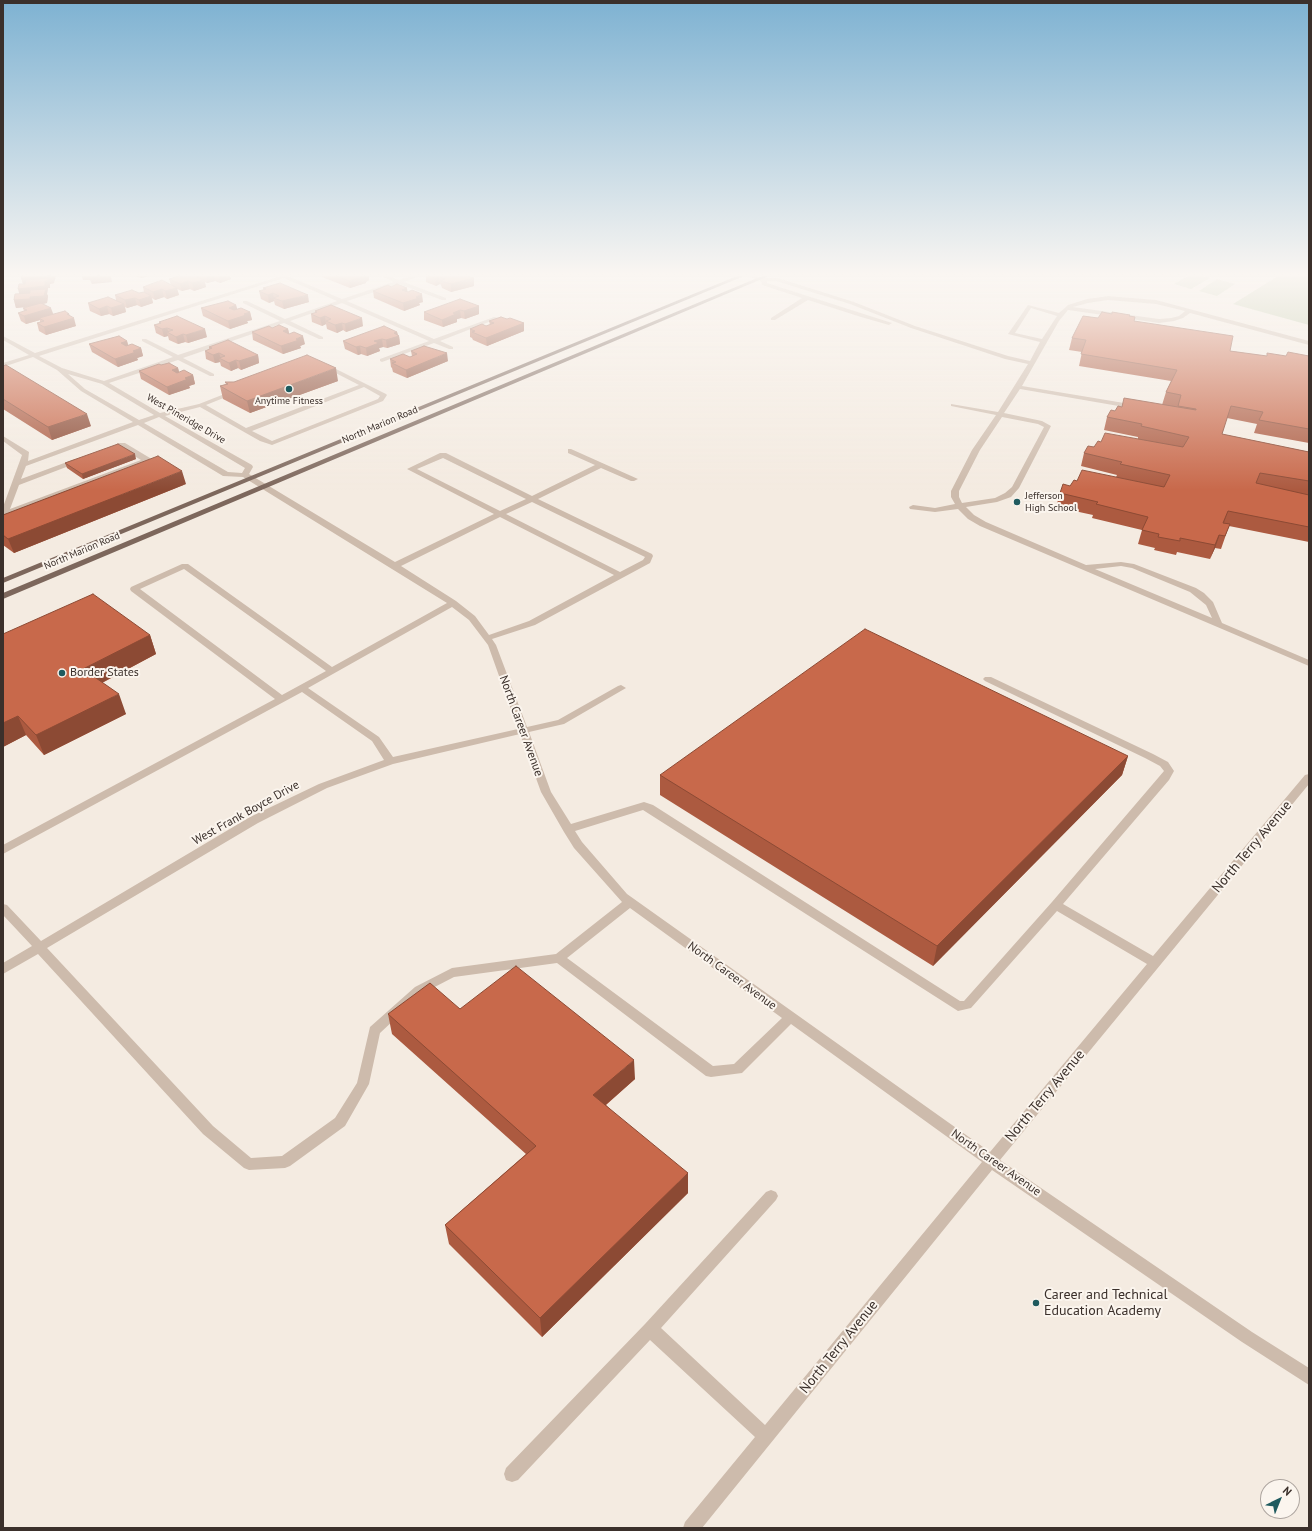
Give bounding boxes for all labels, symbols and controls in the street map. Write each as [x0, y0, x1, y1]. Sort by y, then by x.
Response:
marker: Anytime Fitness [284, 384, 294, 394]
street label: West Pineridge Drive [144, 392, 228, 446]
place label: Anytime Fitness [255, 395, 323, 407]
street label: North Marion Road [340, 404, 420, 446]
place label: Jefferson High School [1025, 490, 1077, 514]
marker: Jefferson High School [1012, 497, 1022, 507]
street label: North Marion Road [42, 530, 122, 572]
place label: Border States [70, 666, 139, 680]
marker: Border States [57, 668, 67, 678]
street label: North Career Avenue [496, 674, 546, 778]
street label: West Frank Boyce Drive [190, 778, 302, 848]
street label: North Terry Avenue [1209, 798, 1295, 896]
street label: North Career Avenue [685, 939, 779, 1013]
street label: North Terry Avenue [1002, 1047, 1088, 1145]
street label: North Career Avenue [948, 1127, 1044, 1199]
place label: Career and Technical Education Academy [1044, 1287, 1168, 1320]
street label: North Terry Avenue [796, 1297, 882, 1397]
marker: Career and Technical Education Academy [1031, 1298, 1041, 1308]
north arrow [1260, 1479, 1300, 1519]
text: N [1280, 1483, 1295, 1499]

